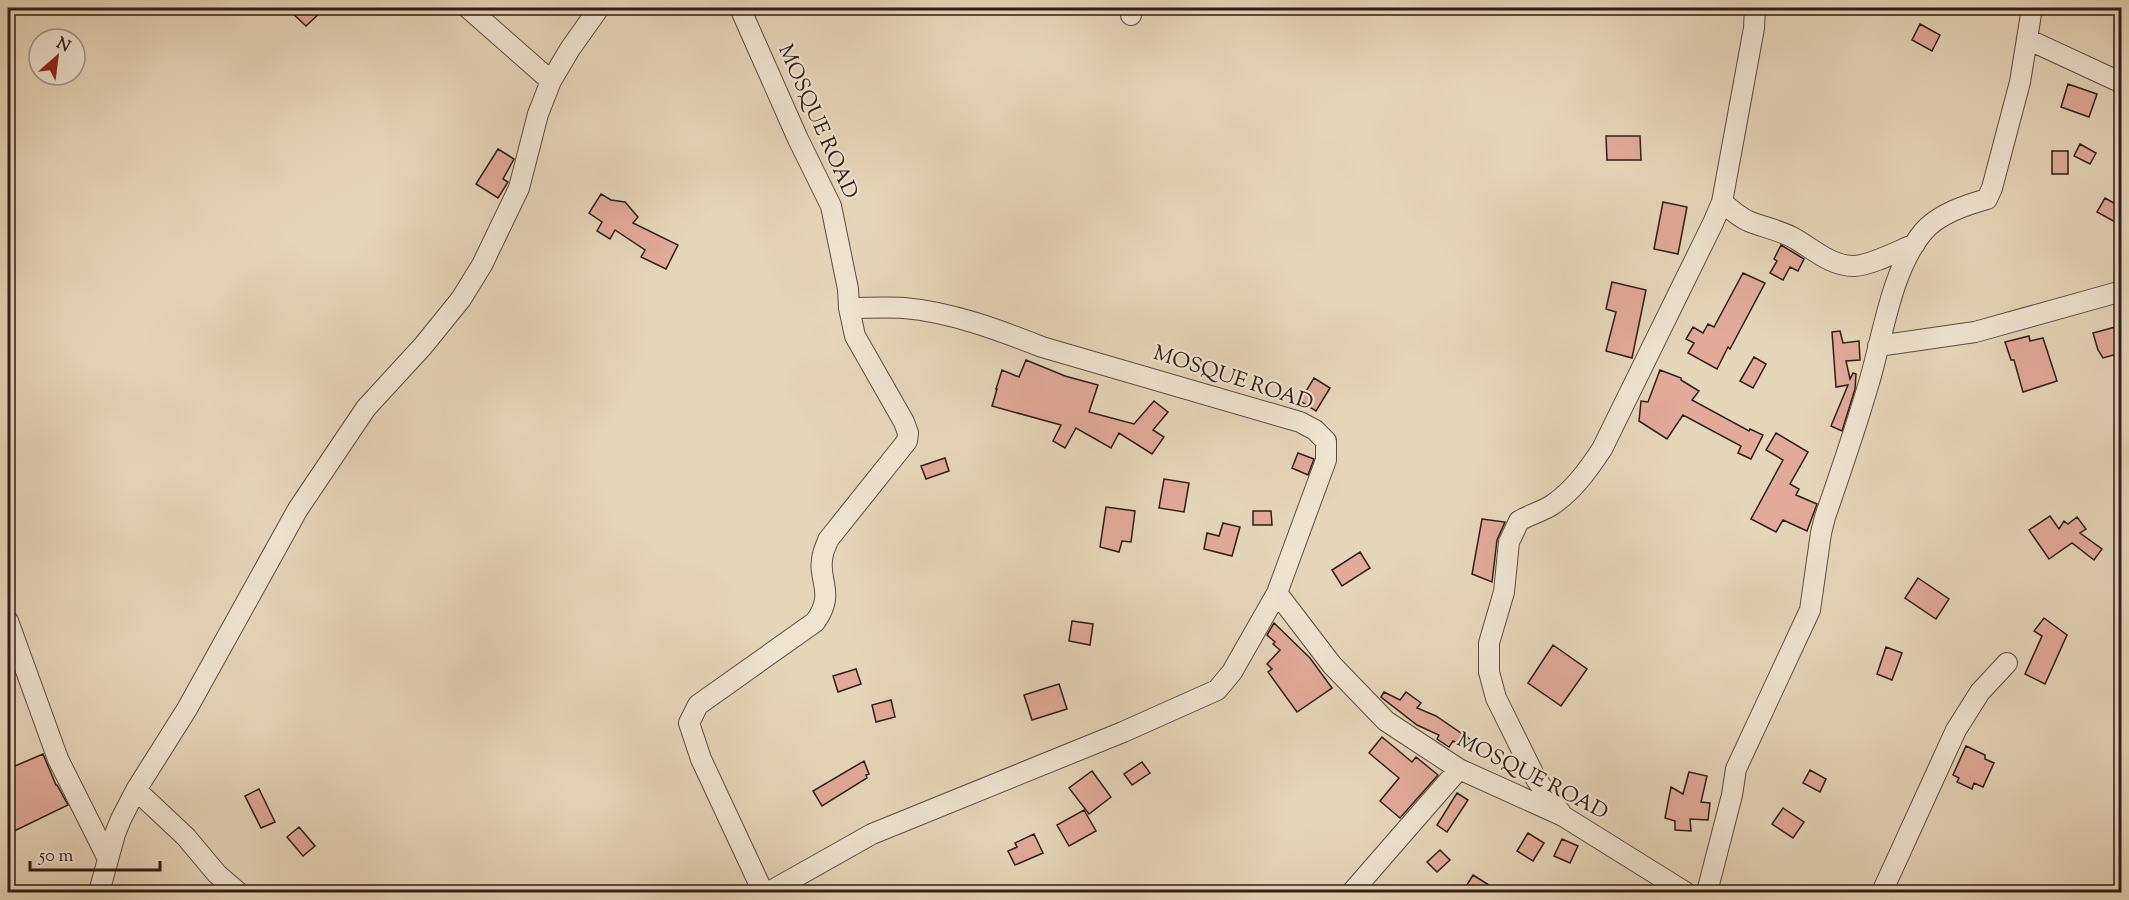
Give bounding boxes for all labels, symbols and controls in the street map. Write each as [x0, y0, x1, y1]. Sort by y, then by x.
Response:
north arrow [27, 27, 87, 87]
text: N [52, 33, 74, 59]
street label: MOSQUE ROAD [769, 40, 865, 204]
street label: MOSQUE ROAD [1149, 339, 1317, 419]
street label: MOSQUE ROAD [1451, 726, 1613, 828]
scale bar [30, 834, 160, 872]
text: 50 m [38, 844, 74, 870]

